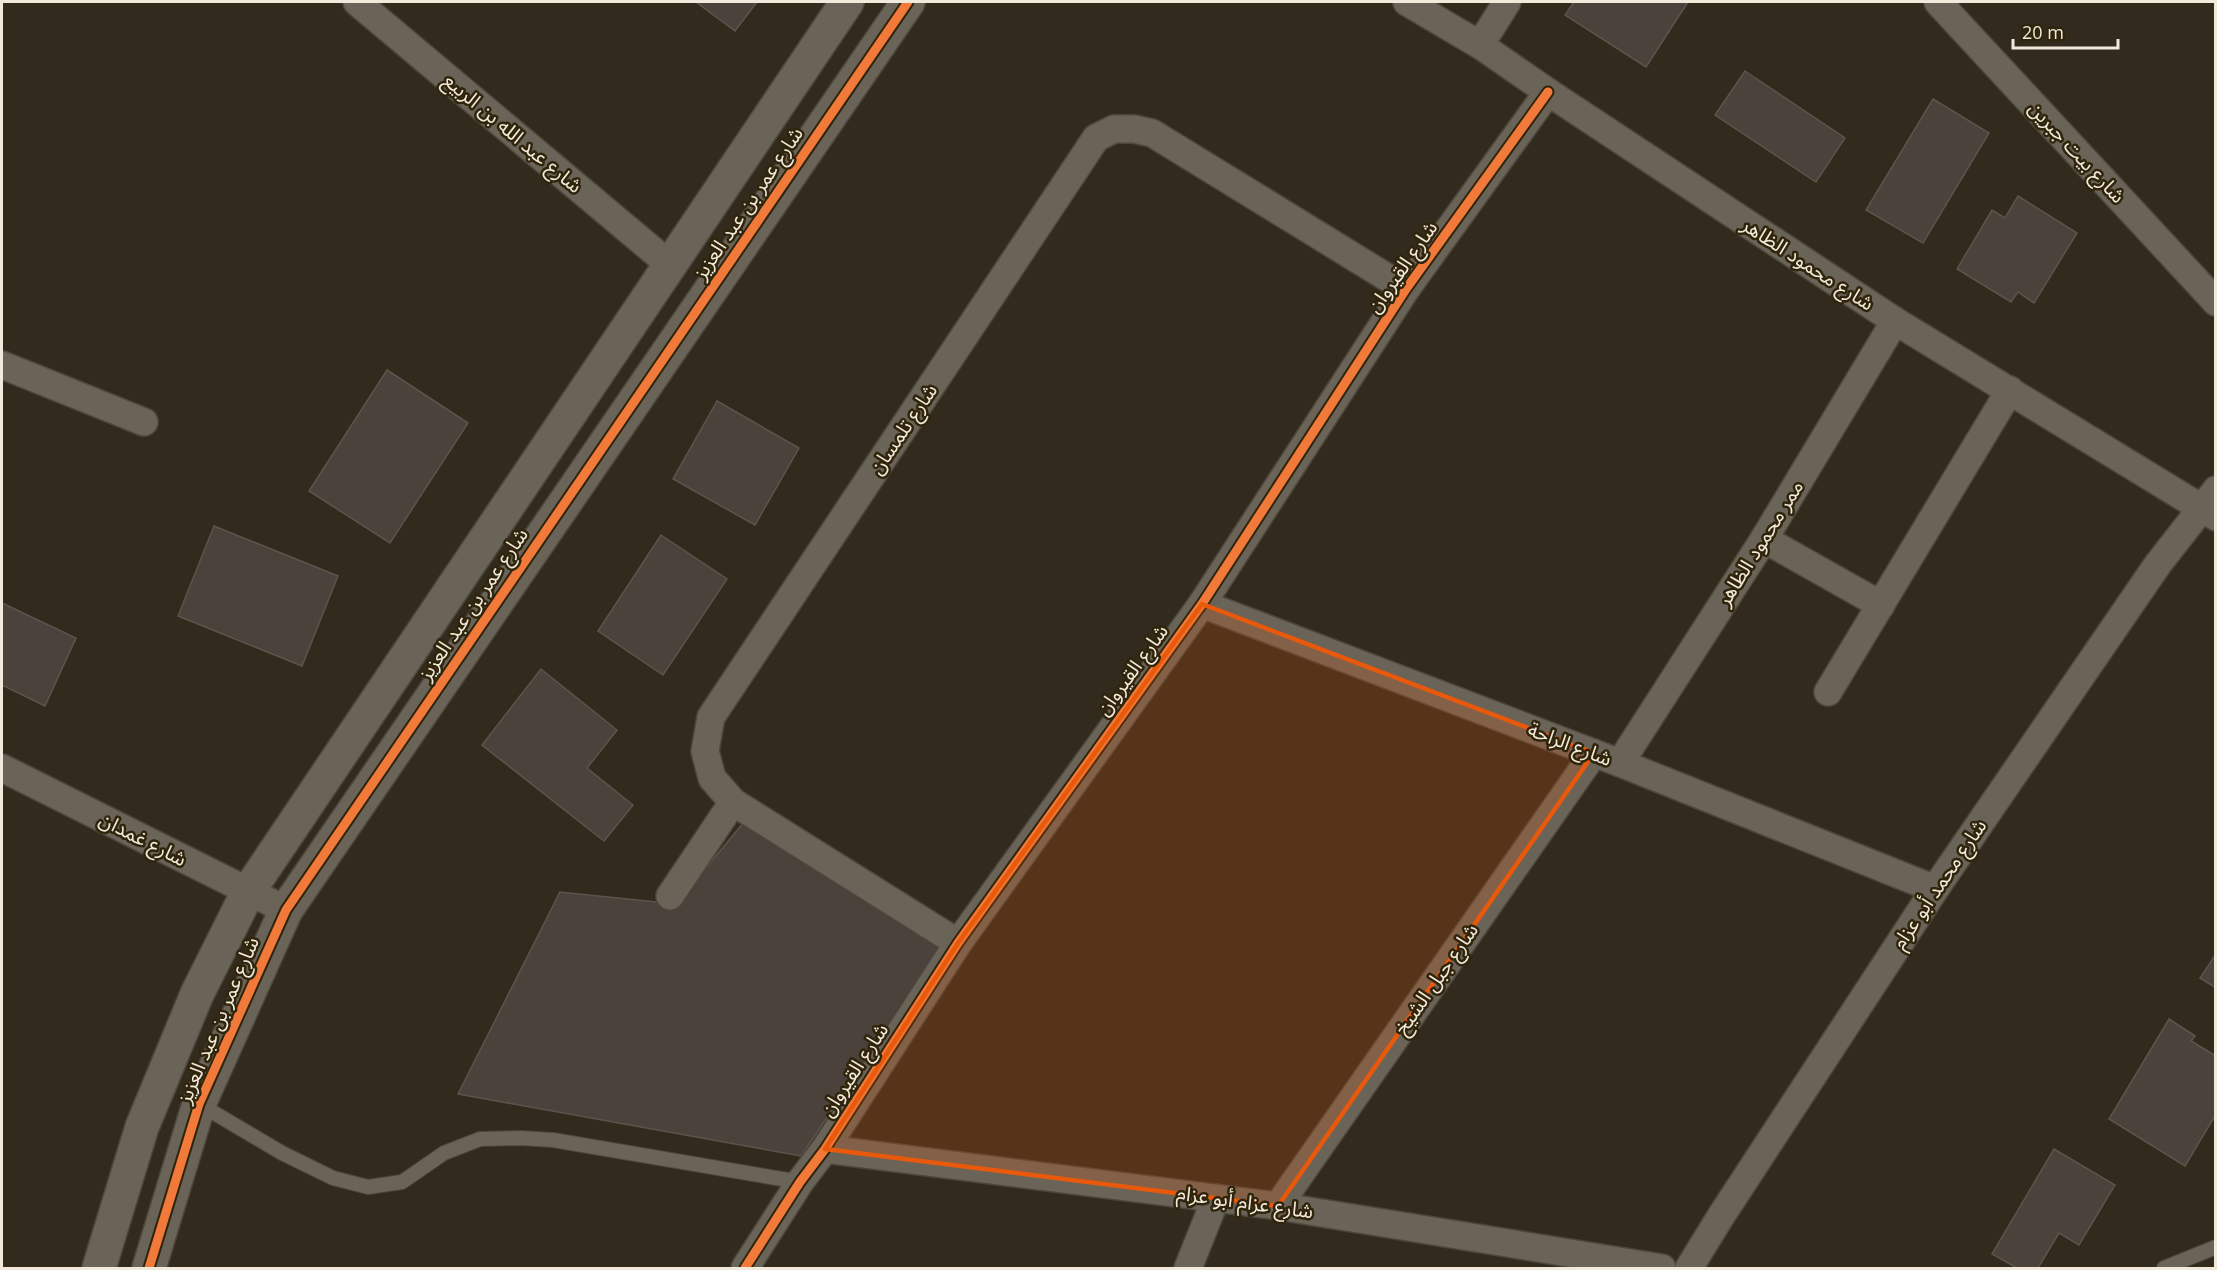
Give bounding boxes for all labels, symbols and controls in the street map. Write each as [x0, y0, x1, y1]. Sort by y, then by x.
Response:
scale bar [2013, 12, 2118, 50]
text: 20 m [2022, 20, 2064, 44]
street label: شارع عبد الله بن الربيع [437, 66, 589, 200]
street label: شارع بيت جبرين [2021, 95, 2132, 210]
street label: شارع عمر بن عبد العزيز [686, 121, 810, 286]
street label: شارع محمود الظاهر [1735, 210, 1880, 318]
street label: شارع القيروان [1360, 215, 1445, 319]
street label: شارع تلمسان [862, 378, 945, 481]
street label: ممر محمود الظاهر [1710, 475, 1809, 612]
street label: شارع عمر بن عبد العزيز [411, 522, 535, 687]
street label: شارع القيروان [1089, 619, 1176, 722]
street label: شارع الراحة [1524, 715, 1616, 774]
street label: شارع غمدان [94, 805, 192, 874]
street label: شارع محمد أبو عزام [1885, 813, 1994, 955]
street label: شارع جبل الشيخ [1387, 918, 1486, 1041]
street label: شارع عمر بن عبد العزيز [170, 932, 267, 1109]
street label: شارع القيروان [813, 1018, 896, 1123]
street label: شارع عزام أبو عزام [1175, 1179, 1315, 1226]

